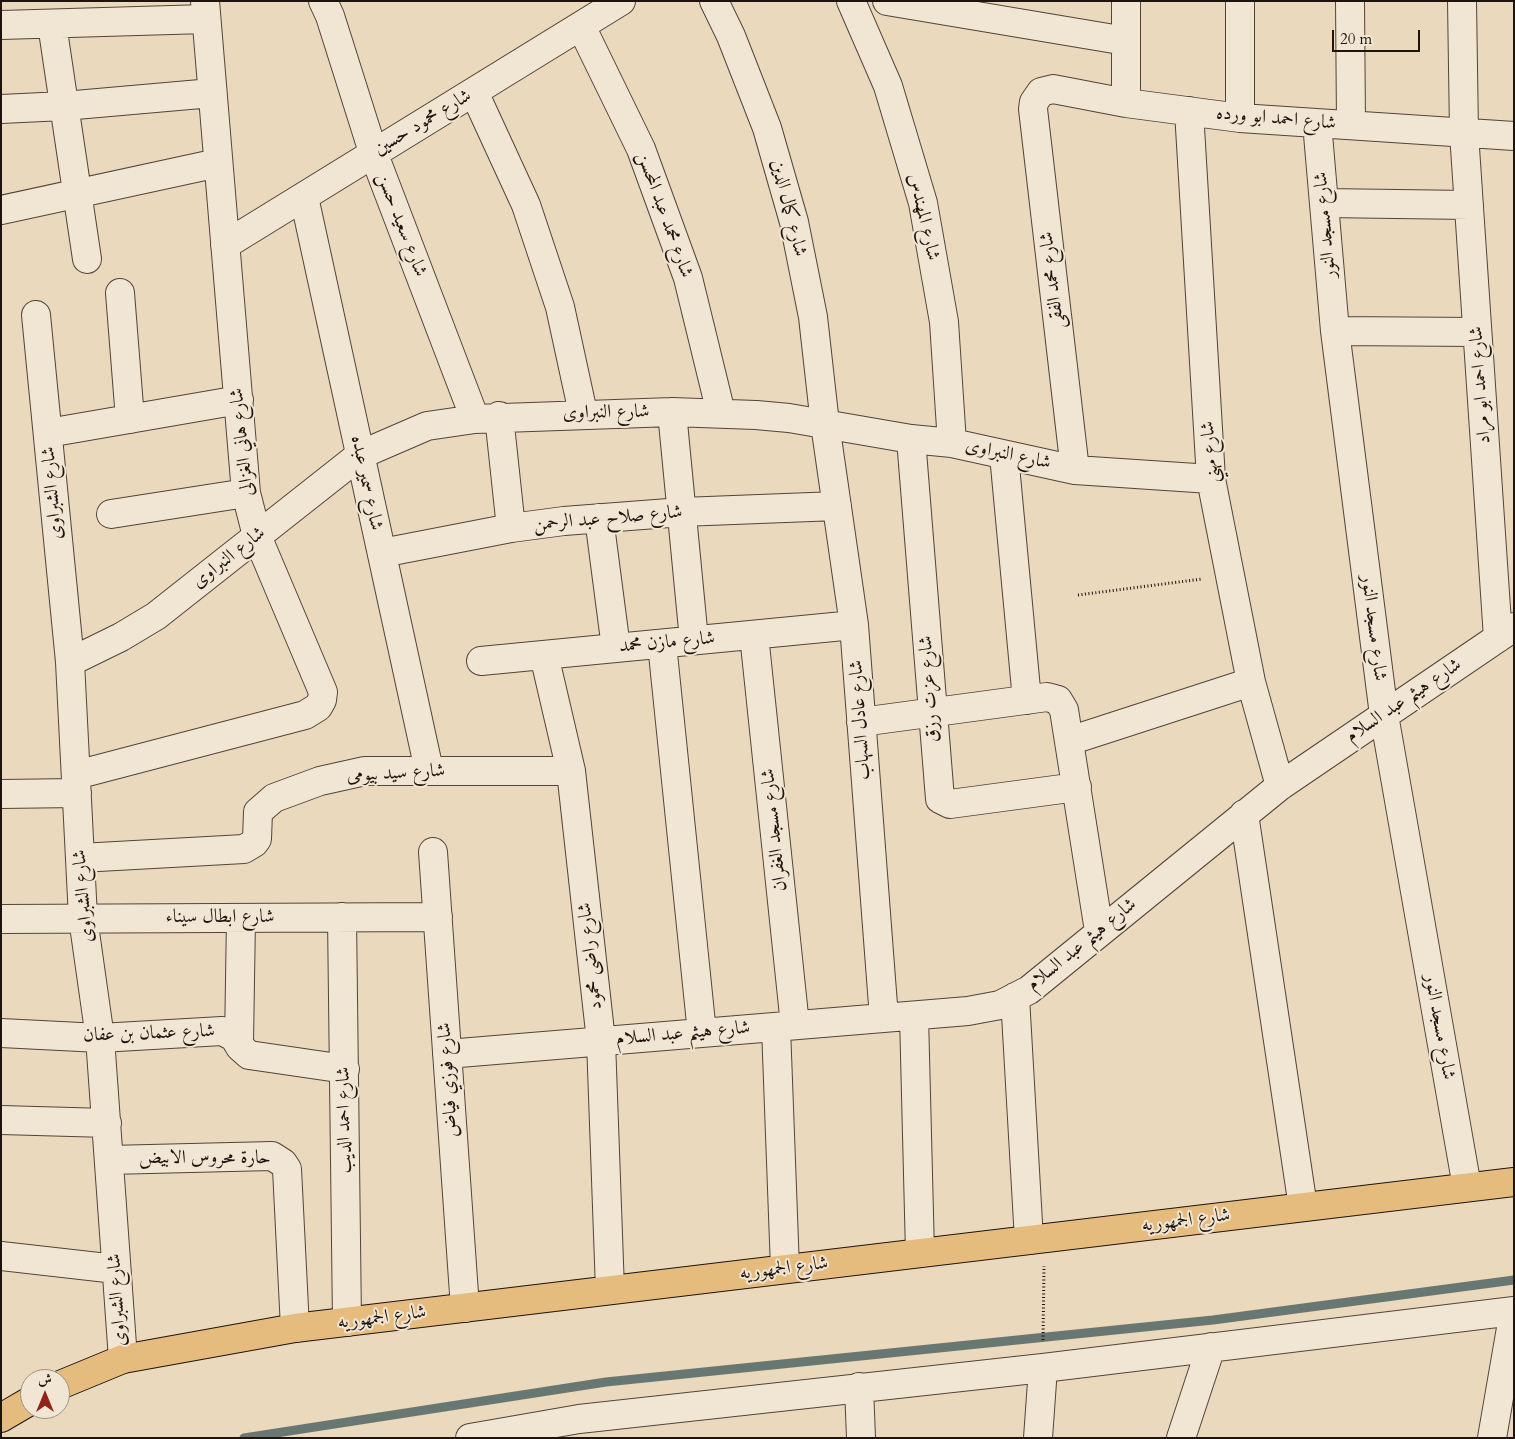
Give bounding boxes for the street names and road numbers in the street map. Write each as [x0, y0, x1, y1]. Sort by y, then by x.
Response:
street label: شارع محمود حسين [370, 85, 476, 161]
street label: شارع احمد ابو ورده [1215, 102, 1337, 136]
street label: شارع محمد عبد المحسن [631, 149, 697, 281]
street label: شارع كمال الدين [765, 157, 811, 259]
street label: شارع سعيد حسن [371, 170, 431, 280]
street label: شارع المهندس [902, 171, 944, 263]
street label: شارع مسجد النور [1310, 171, 1342, 279]
street label: شارع محمد الفقى [1036, 230, 1070, 330]
street label: شارع احمد ابو مراد [1466, 325, 1496, 445]
street label: شارع هاني الغزالى [226, 387, 260, 497]
street label: شارع النبراوى [562, 401, 650, 425]
street label: شارع مهني [1197, 420, 1225, 484]
street label: شارع سمير عبده [345, 433, 387, 533]
street label: شارع النبراوى [963, 435, 1053, 475]
street label: شارع الشبراوى [38, 446, 68, 540]
street label: شارع صلاح عبد الرحمن [533, 501, 683, 537]
street label: شارع النبراوى [188, 522, 270, 594]
street label: شارع مسجد النور [1355, 574, 1391, 682]
street label: شارع مازن محمد [618, 627, 716, 659]
street label: شارع عزت رزق [915, 635, 945, 743]
street label: شارع هيثم عبد السلام [1342, 654, 1466, 748]
street label: شارع عادل السهاب [845, 659, 877, 781]
street label: شارع سيد بيومى [346, 760, 446, 788]
street label: شارع مسجد الغفران [757, 767, 793, 893]
street label: شارع الشبراوى [69, 849, 99, 943]
street label: شارع هيثم عبد السلام [1022, 894, 1142, 996]
street label: شارع راضى محمود [574, 901, 608, 1011]
street label: شارع ابطال سيناء [166, 907, 274, 929]
street label: شارع مسجد النور [1419, 972, 1459, 1082]
street label: شارع هيثم عبد السلام [615, 1017, 751, 1051]
street label: شارع عثمان بن عفان [83, 1020, 215, 1048]
street label: شارع فوزي فياض [434, 1022, 464, 1138]
street label: شارع احمد الديب [333, 1067, 357, 1173]
street label: حارة محروس الابيض [139, 1148, 271, 1170]
street label: شارع الجمهوريه [1140, 1204, 1232, 1238]
street label: شارع الجمهوريه [738, 1252, 830, 1286]
street label: شارع الشبراوى [103, 1253, 133, 1347]
street label: شارع الجمهوريه [336, 1301, 428, 1335]

